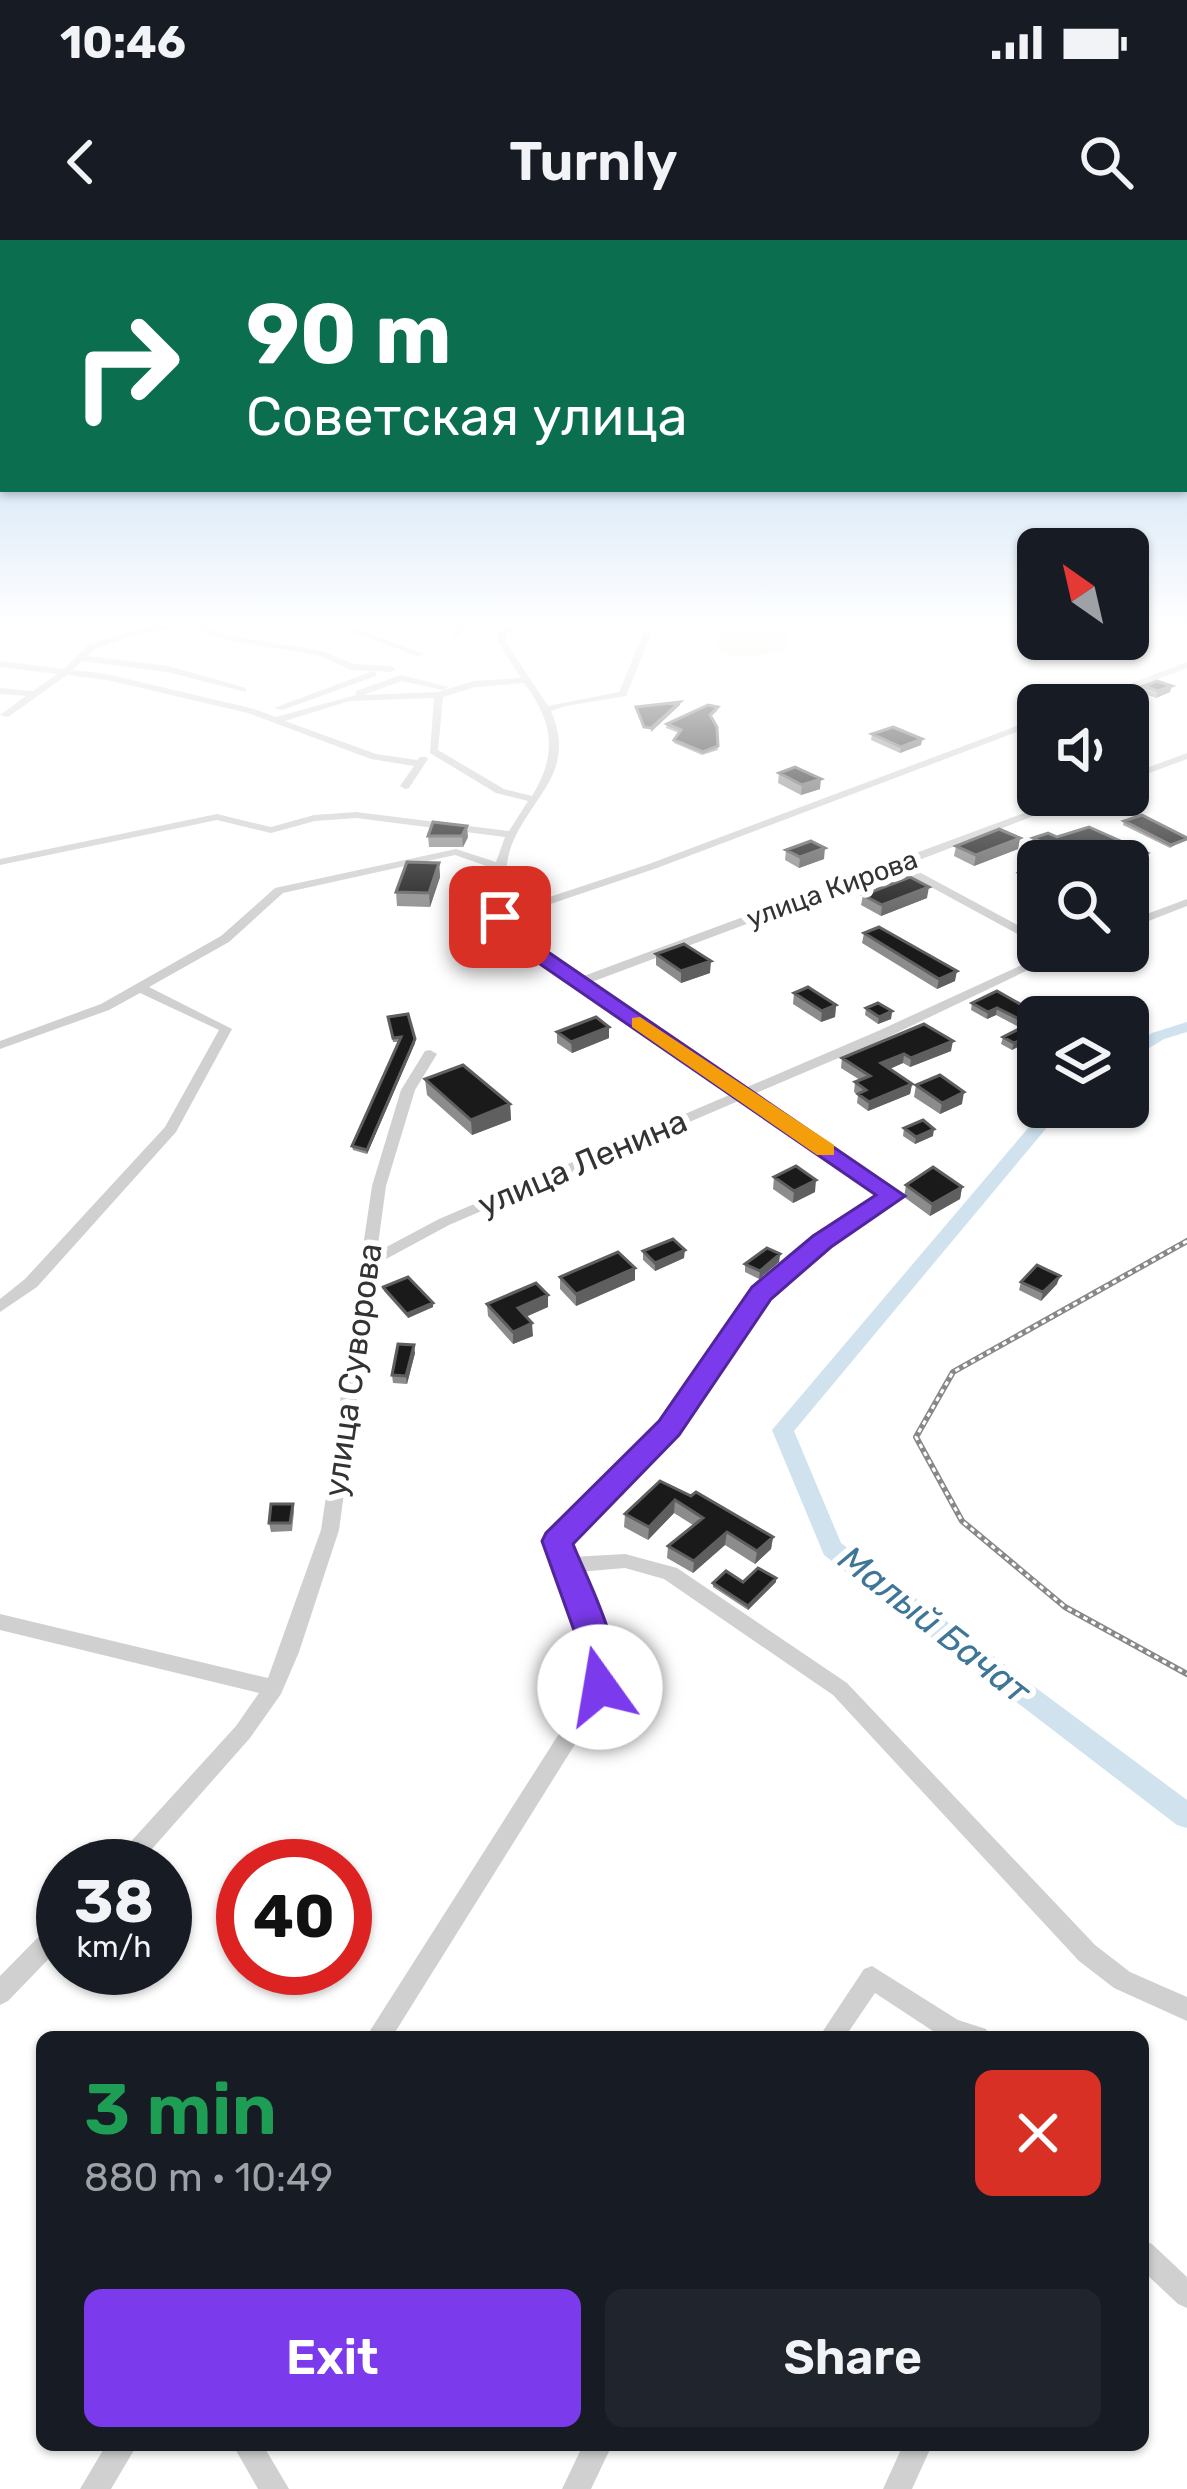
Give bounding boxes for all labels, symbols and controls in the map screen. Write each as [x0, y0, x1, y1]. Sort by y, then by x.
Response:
text: 10:46 [60, 16, 186, 69]
icon: back [48, 129, 114, 195]
icon: search [1073, 129, 1139, 195]
text: Turnly [509, 130, 678, 194]
text: 90 m [246, 284, 452, 384]
icon: right [48, 288, 204, 444]
text: Советская улица [246, 385, 688, 449]
north arrow [1017, 528, 1149, 660]
map controls [1017, 528, 1149, 1128]
button: sound [1017, 684, 1149, 816]
button: search [1017, 840, 1149, 972]
street label: улица Кирова [742, 843, 922, 935]
pin [449, 866, 551, 968]
icon: arrive [467, 884, 533, 950]
button: layers [1017, 996, 1149, 1128]
street label: улица Ленина [472, 1101, 693, 1224]
street label: улица Суворова [315, 1241, 390, 1499]
water label: Малый Бачат [831, 1536, 1040, 1713]
position arrow [537, 1624, 663, 1750]
speed limit sign: 40 [216, 1839, 372, 1995]
text: 38 [74, 1866, 154, 1937]
text: km/h [77, 1929, 151, 1965]
text: 3 min [84, 2067, 277, 2152]
button: close [975, 2070, 1101, 2196]
text: 880 m · 10:49 [84, 2155, 333, 2201]
button: Exit [84, 2289, 581, 2427]
button: Share [605, 2289, 1101, 2427]

